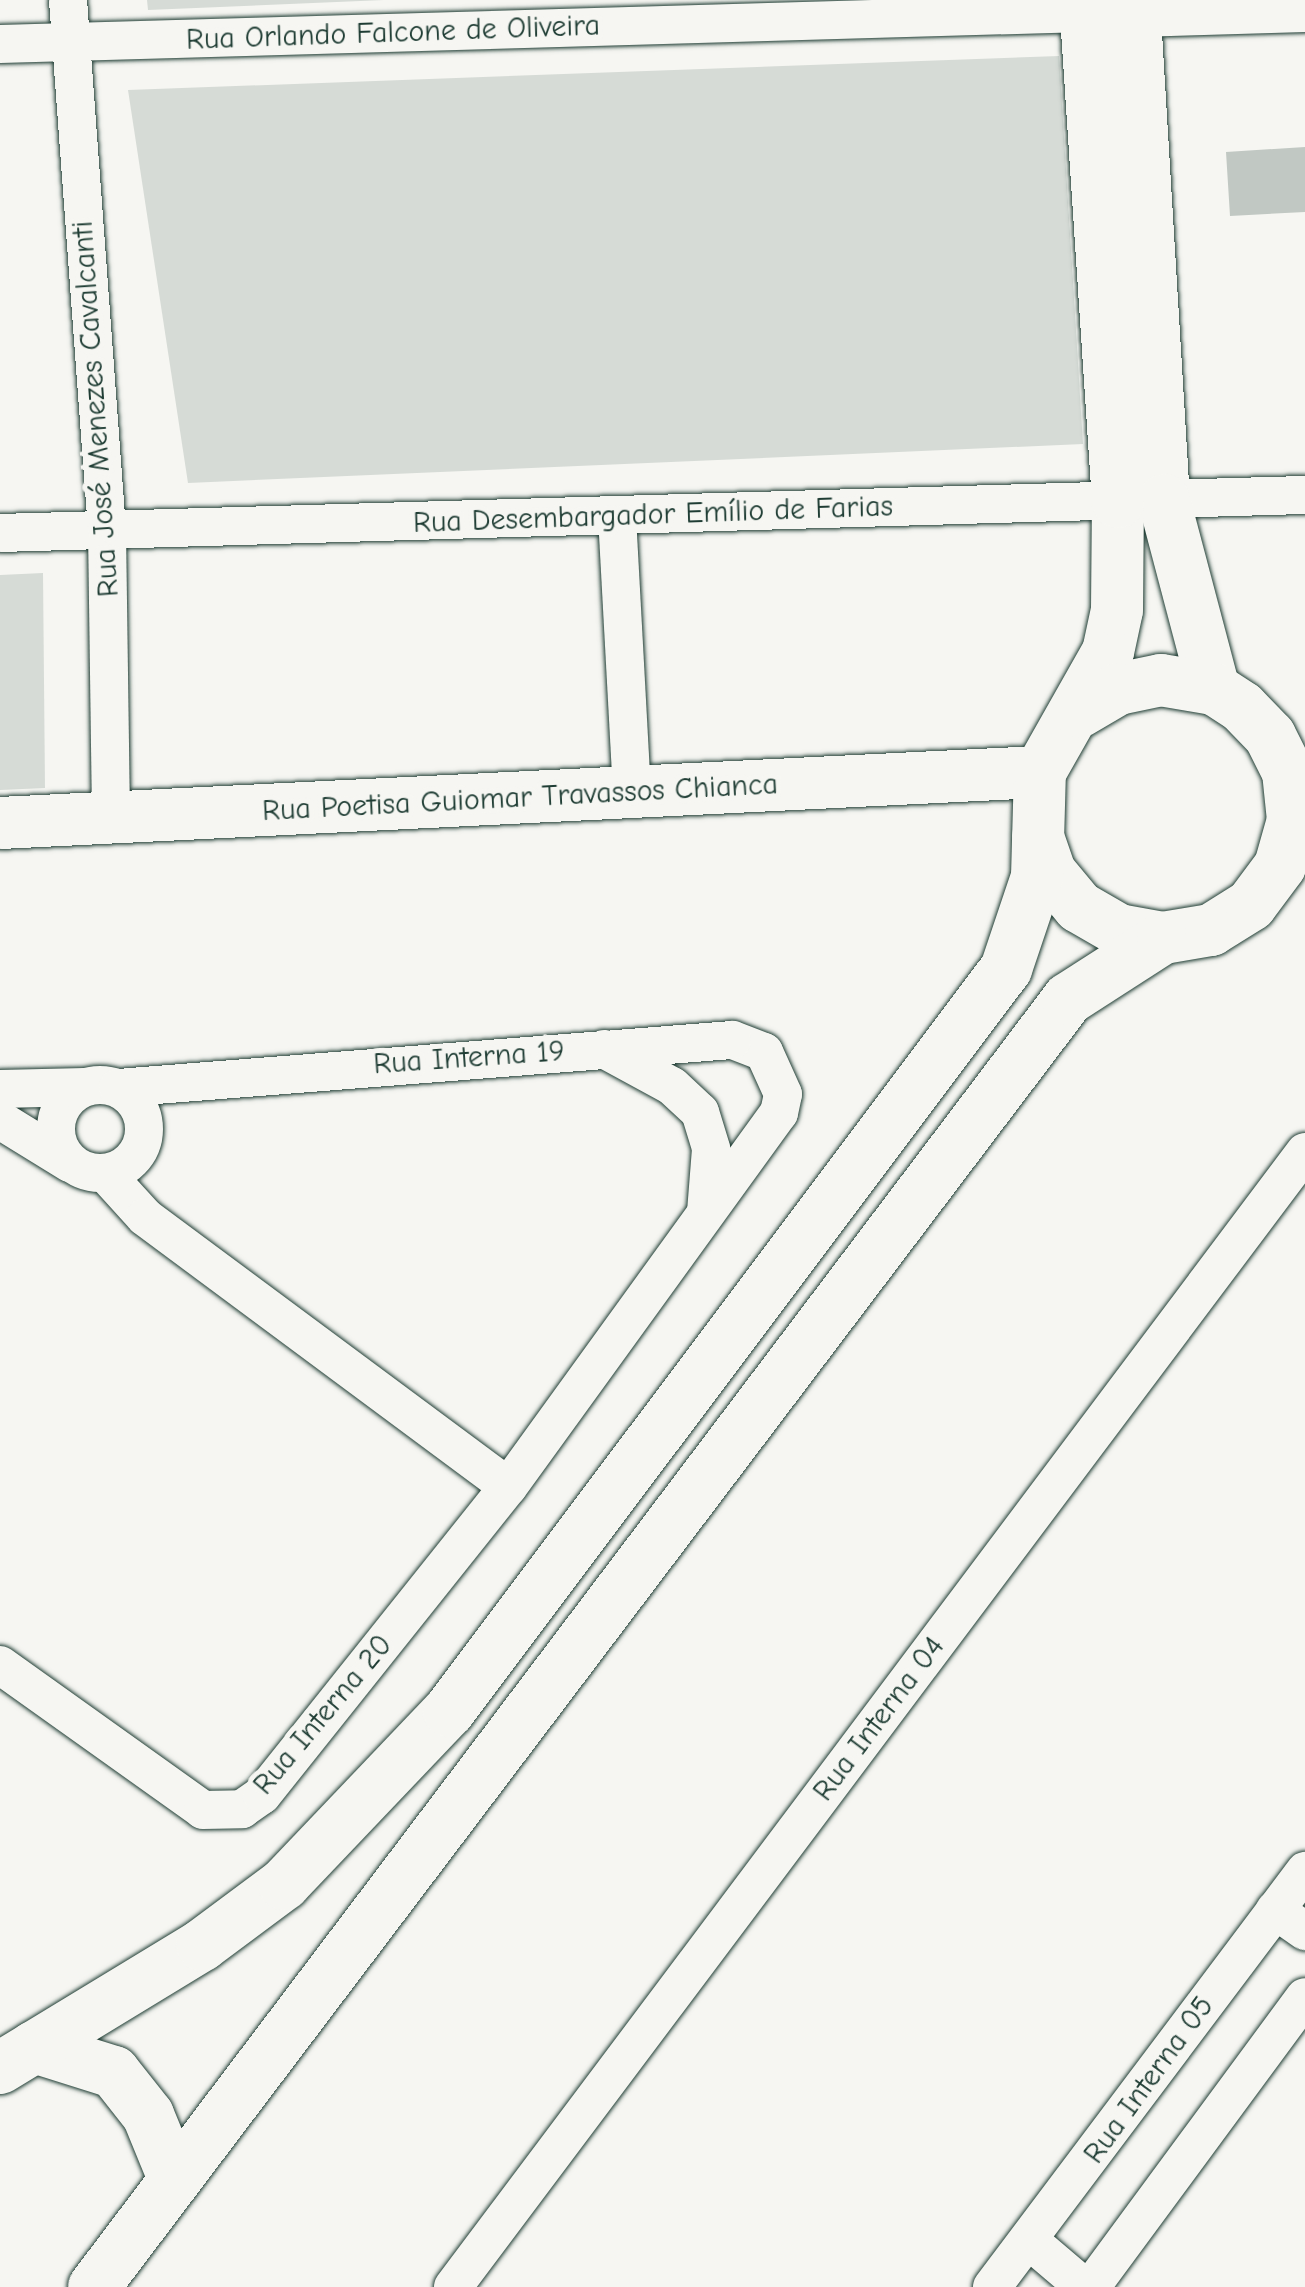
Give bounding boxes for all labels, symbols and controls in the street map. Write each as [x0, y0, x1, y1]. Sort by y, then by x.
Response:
street label: Rua Orlando Falcone de Oliveira [185, 8, 601, 58]
street label: Rua José Menezes Cavalcanti [65, 220, 127, 598]
street label: Rua Desembargador Emílio de Farias [412, 489, 894, 541]
street label: Rua Poetisa Guiomar Travassos Chianca [261, 767, 779, 829]
street label: Rua Interna 19 [372, 1033, 566, 1083]
street label: Rua Interna 20 [246, 1628, 400, 1802]
street label: Rua Interna 04 [805, 1630, 953, 1808]
street label: Rua Interna 05 [1076, 1989, 1222, 2171]

